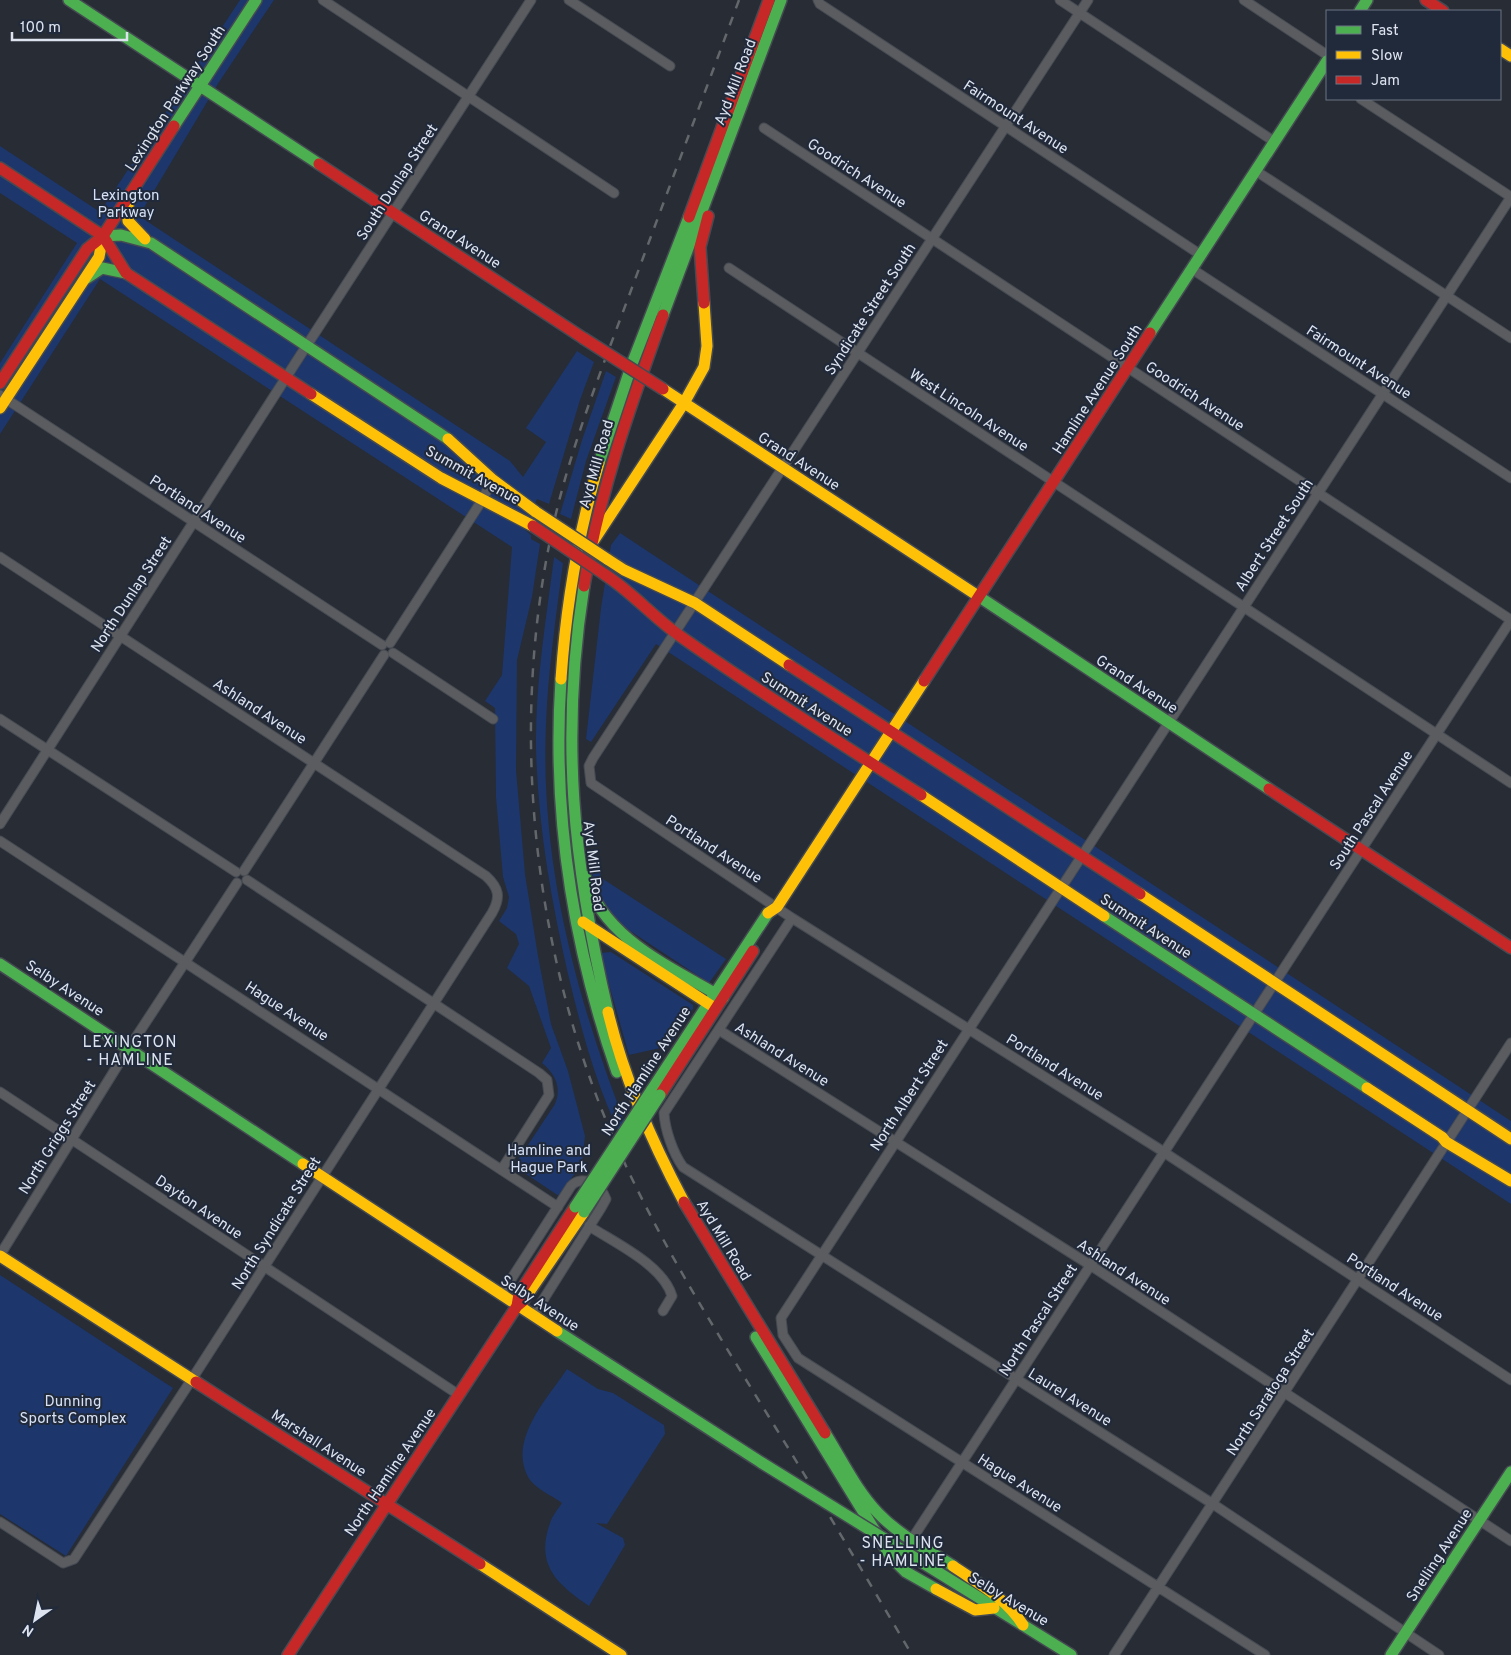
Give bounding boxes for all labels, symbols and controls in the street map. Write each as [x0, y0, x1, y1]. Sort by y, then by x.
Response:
scale bar [12, 10, 128, 42]
legend [1326, 10, 1501, 100]
text: 100 m [20, 19, 61, 38]
street label: Lexington Parkway South [122, 22, 231, 175]
text: Fast [1371, 22, 1399, 41]
street label: Ayd Mill Road [711, 37, 762, 129]
text: Slow [1371, 47, 1403, 66]
text: Jam [1371, 72, 1400, 91]
street label: Fairmount Avenue [959, 77, 1071, 159]
street label: South Dunlap Street [353, 121, 443, 245]
street label: Goodrich Avenue [803, 135, 909, 213]
park label: Lexington Parkway [93, 187, 159, 223]
street label: Grand Avenue [415, 207, 504, 274]
street label: Syndicate Street South [821, 240, 921, 380]
street label: Hamline Avenue South [1049, 321, 1147, 458]
street label: Fairmount Avenue [1302, 322, 1414, 404]
street label: Goodrich Avenue [1141, 358, 1247, 436]
street label: West Lincoln Avenue [905, 366, 1031, 457]
street label: Ayd Mill Road [576, 418, 619, 511]
street label: Grand Avenue [754, 429, 843, 496]
street label: Summit Avenue [421, 442, 523, 510]
street label: Portland Avenue [145, 472, 249, 549]
street label: Albert Street South [1232, 476, 1319, 596]
street label: North Dunlap Street [88, 533, 177, 657]
street label: Grand Avenue [1092, 652, 1181, 719]
street label: Summit Avenue [757, 669, 856, 742]
street label: Ashland Avenue [209, 675, 310, 750]
street label: South Pascal Avenue [1326, 747, 1418, 874]
street label: Portland Avenue [661, 812, 765, 889]
street label: Ayd Mill Road [578, 820, 607, 913]
street label: Summit Avenue [1096, 891, 1195, 964]
street label: Selby Avenue [21, 957, 107, 1022]
street label: Hague Avenue [241, 978, 332, 1046]
street label: North Hamline Avenue [598, 1003, 696, 1140]
street label: Ashland Avenue [730, 1019, 832, 1092]
street label: Portland Avenue [1002, 1031, 1106, 1106]
district label: LEXINGTON - HAMLINE [82, 1033, 178, 1071]
street label: North Albert Street [867, 1036, 953, 1155]
street label: North Griggs Street [16, 1077, 101, 1198]
park label: Hamline and Hague Park [507, 1142, 591, 1178]
street label: North Syndicate Street [229, 1154, 326, 1294]
street label: Dayton Avenue [151, 1172, 245, 1244]
street label: Ayd Mill Road [691, 1197, 754, 1285]
street label: Ashland Avenue [1073, 1236, 1174, 1311]
street label: Portland Avenue [1342, 1250, 1446, 1327]
street label: North Pascal Street [996, 1261, 1083, 1381]
street label: Selby Avenue [496, 1272, 582, 1337]
street label: North Saratoga Street [1223, 1326, 1320, 1460]
street label: Laurel Avenue [1024, 1365, 1115, 1432]
park label: Dunning Sports Complex [20, 1393, 127, 1429]
street label: North Hamline Avenue [341, 1405, 441, 1541]
street label: Marshall Avenue [267, 1406, 369, 1482]
street label: Hague Avenue [973, 1451, 1065, 1518]
street label: Snelling Avenue [1403, 1506, 1478, 1606]
district label: SNELLING - HAMLINE [859, 1534, 947, 1572]
street label: Selby Avenue [965, 1569, 1052, 1632]
north arrow [10, 1595, 60, 1645]
text: N [20, 1620, 38, 1640]

